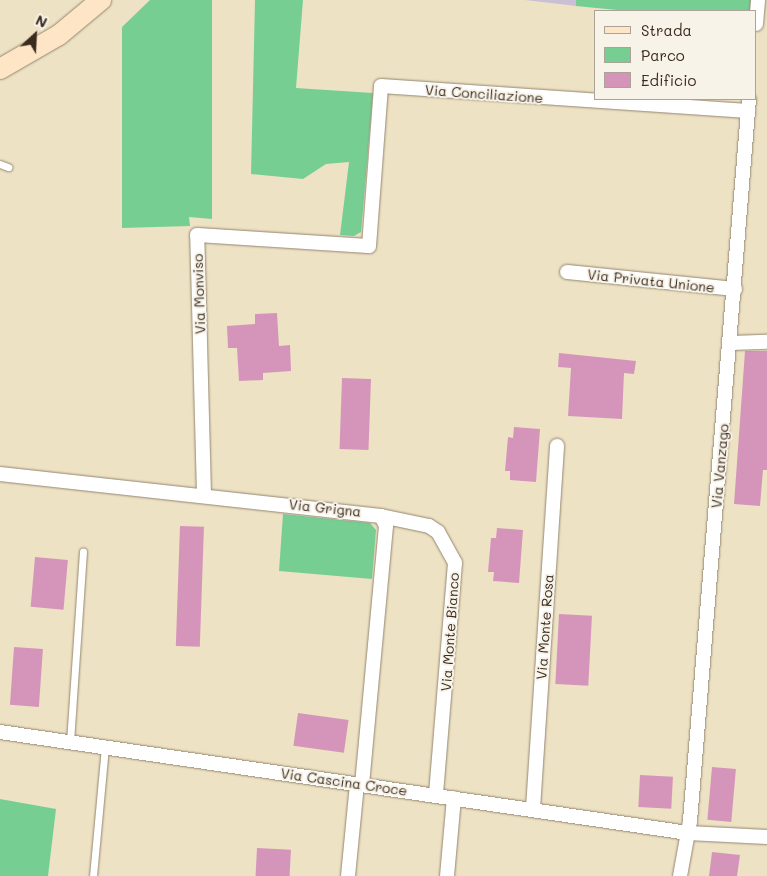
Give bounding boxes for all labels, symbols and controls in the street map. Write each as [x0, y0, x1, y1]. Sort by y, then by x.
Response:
north arrow [10, 10, 60, 60]
text: N [33, 10, 50, 32]
legend [594, 10, 757, 100]
text: Strada [641, 20, 692, 40]
text: Parco [641, 45, 685, 65]
text: Edificio [641, 70, 696, 90]
street label: Via Conciliazione [424, 81, 544, 107]
street label: Via Monviso [189, 253, 209, 335]
street label: Via Privata Unione [586, 266, 716, 296]
street label: Via Vanzago [708, 423, 732, 509]
street label: Via Grigna [288, 496, 362, 520]
street label: Via Monte Bianco [437, 572, 463, 692]
street label: Via Monte Rosa [533, 574, 557, 680]
street label: Via Cascina Croce [280, 765, 408, 799]

